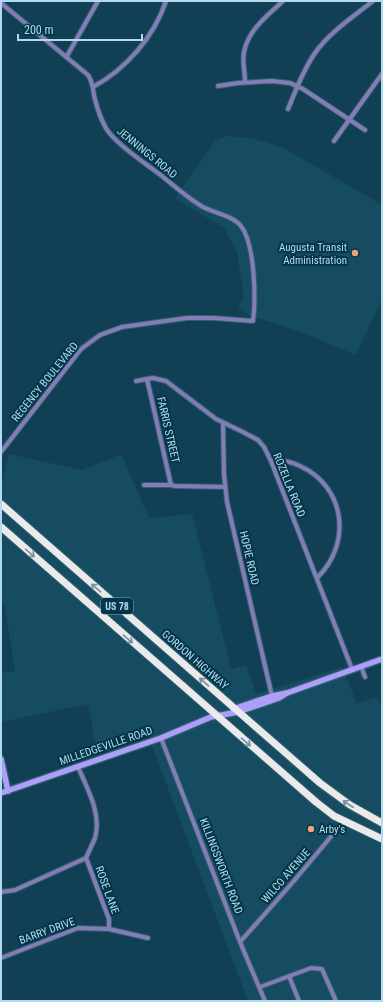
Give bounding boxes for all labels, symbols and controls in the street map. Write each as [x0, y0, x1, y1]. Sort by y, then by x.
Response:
scale bar [18, 16, 142, 42]
text: 200 m [24, 23, 54, 37]
street label: JENNINGS ROAD [114, 125, 180, 181]
place label: Augusta Transit Administration [279, 241, 347, 267]
marker: Augusta Transit Administration [350, 248, 360, 258]
street label: REGENCY BOULEVARD [9, 340, 81, 424]
street label: FARRIS STREET [154, 396, 182, 465]
street label: ROZELLA ROAD [270, 451, 308, 519]
street label: HOPIE ROAD [236, 530, 262, 586]
one-way arrow [25, 549, 35, 558]
one-way arrow [91, 583, 101, 592]
road number: US 78 [101, 598, 133, 614]
street label: GORDON HIGHWAY [159, 628, 231, 693]
one-way arrow [123, 634, 133, 644]
one-way arrow [199, 678, 210, 687]
street label: MILLEDGEVILLE ROAD [58, 724, 154, 768]
one-way arrow [241, 737, 251, 746]
one-way arrow [343, 800, 354, 808]
street label: KILLINGSWORTH ROAD [197, 816, 245, 916]
place label: Arby's [319, 823, 345, 836]
marker: Arby's [306, 824, 316, 834]
street label: WILCO AVENUE [259, 846, 313, 906]
street label: ROSE LANE [92, 864, 122, 916]
street label: BARRY DRIVE [17, 915, 77, 947]

